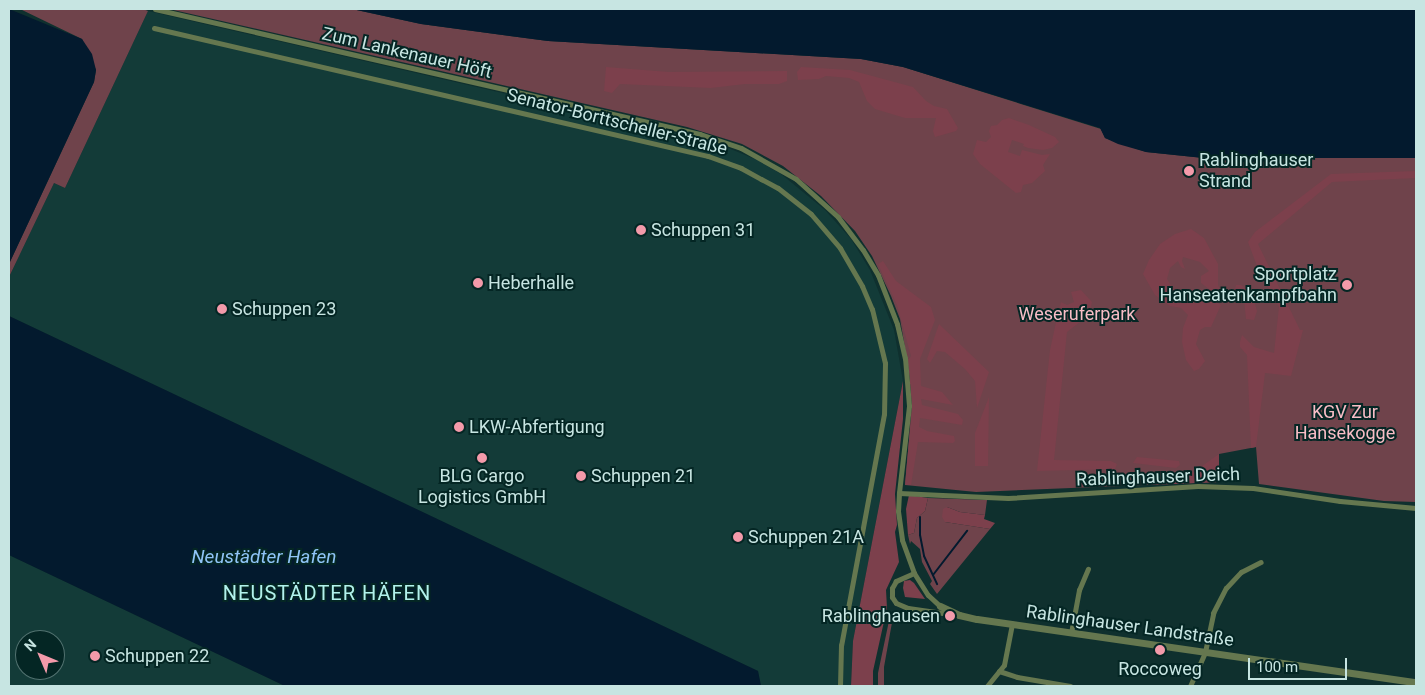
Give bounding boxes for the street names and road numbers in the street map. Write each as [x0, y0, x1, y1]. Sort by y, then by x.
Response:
street label: Zum Lankenauer Höft [320, 23, 494, 83]
street label: Senator-Borttscheller-Straße [504, 84, 730, 160]
street label: Rablinghauser Deich [1076, 463, 1240, 491]
street label: Rablinghauser Landstraße [1025, 601, 1235, 651]

